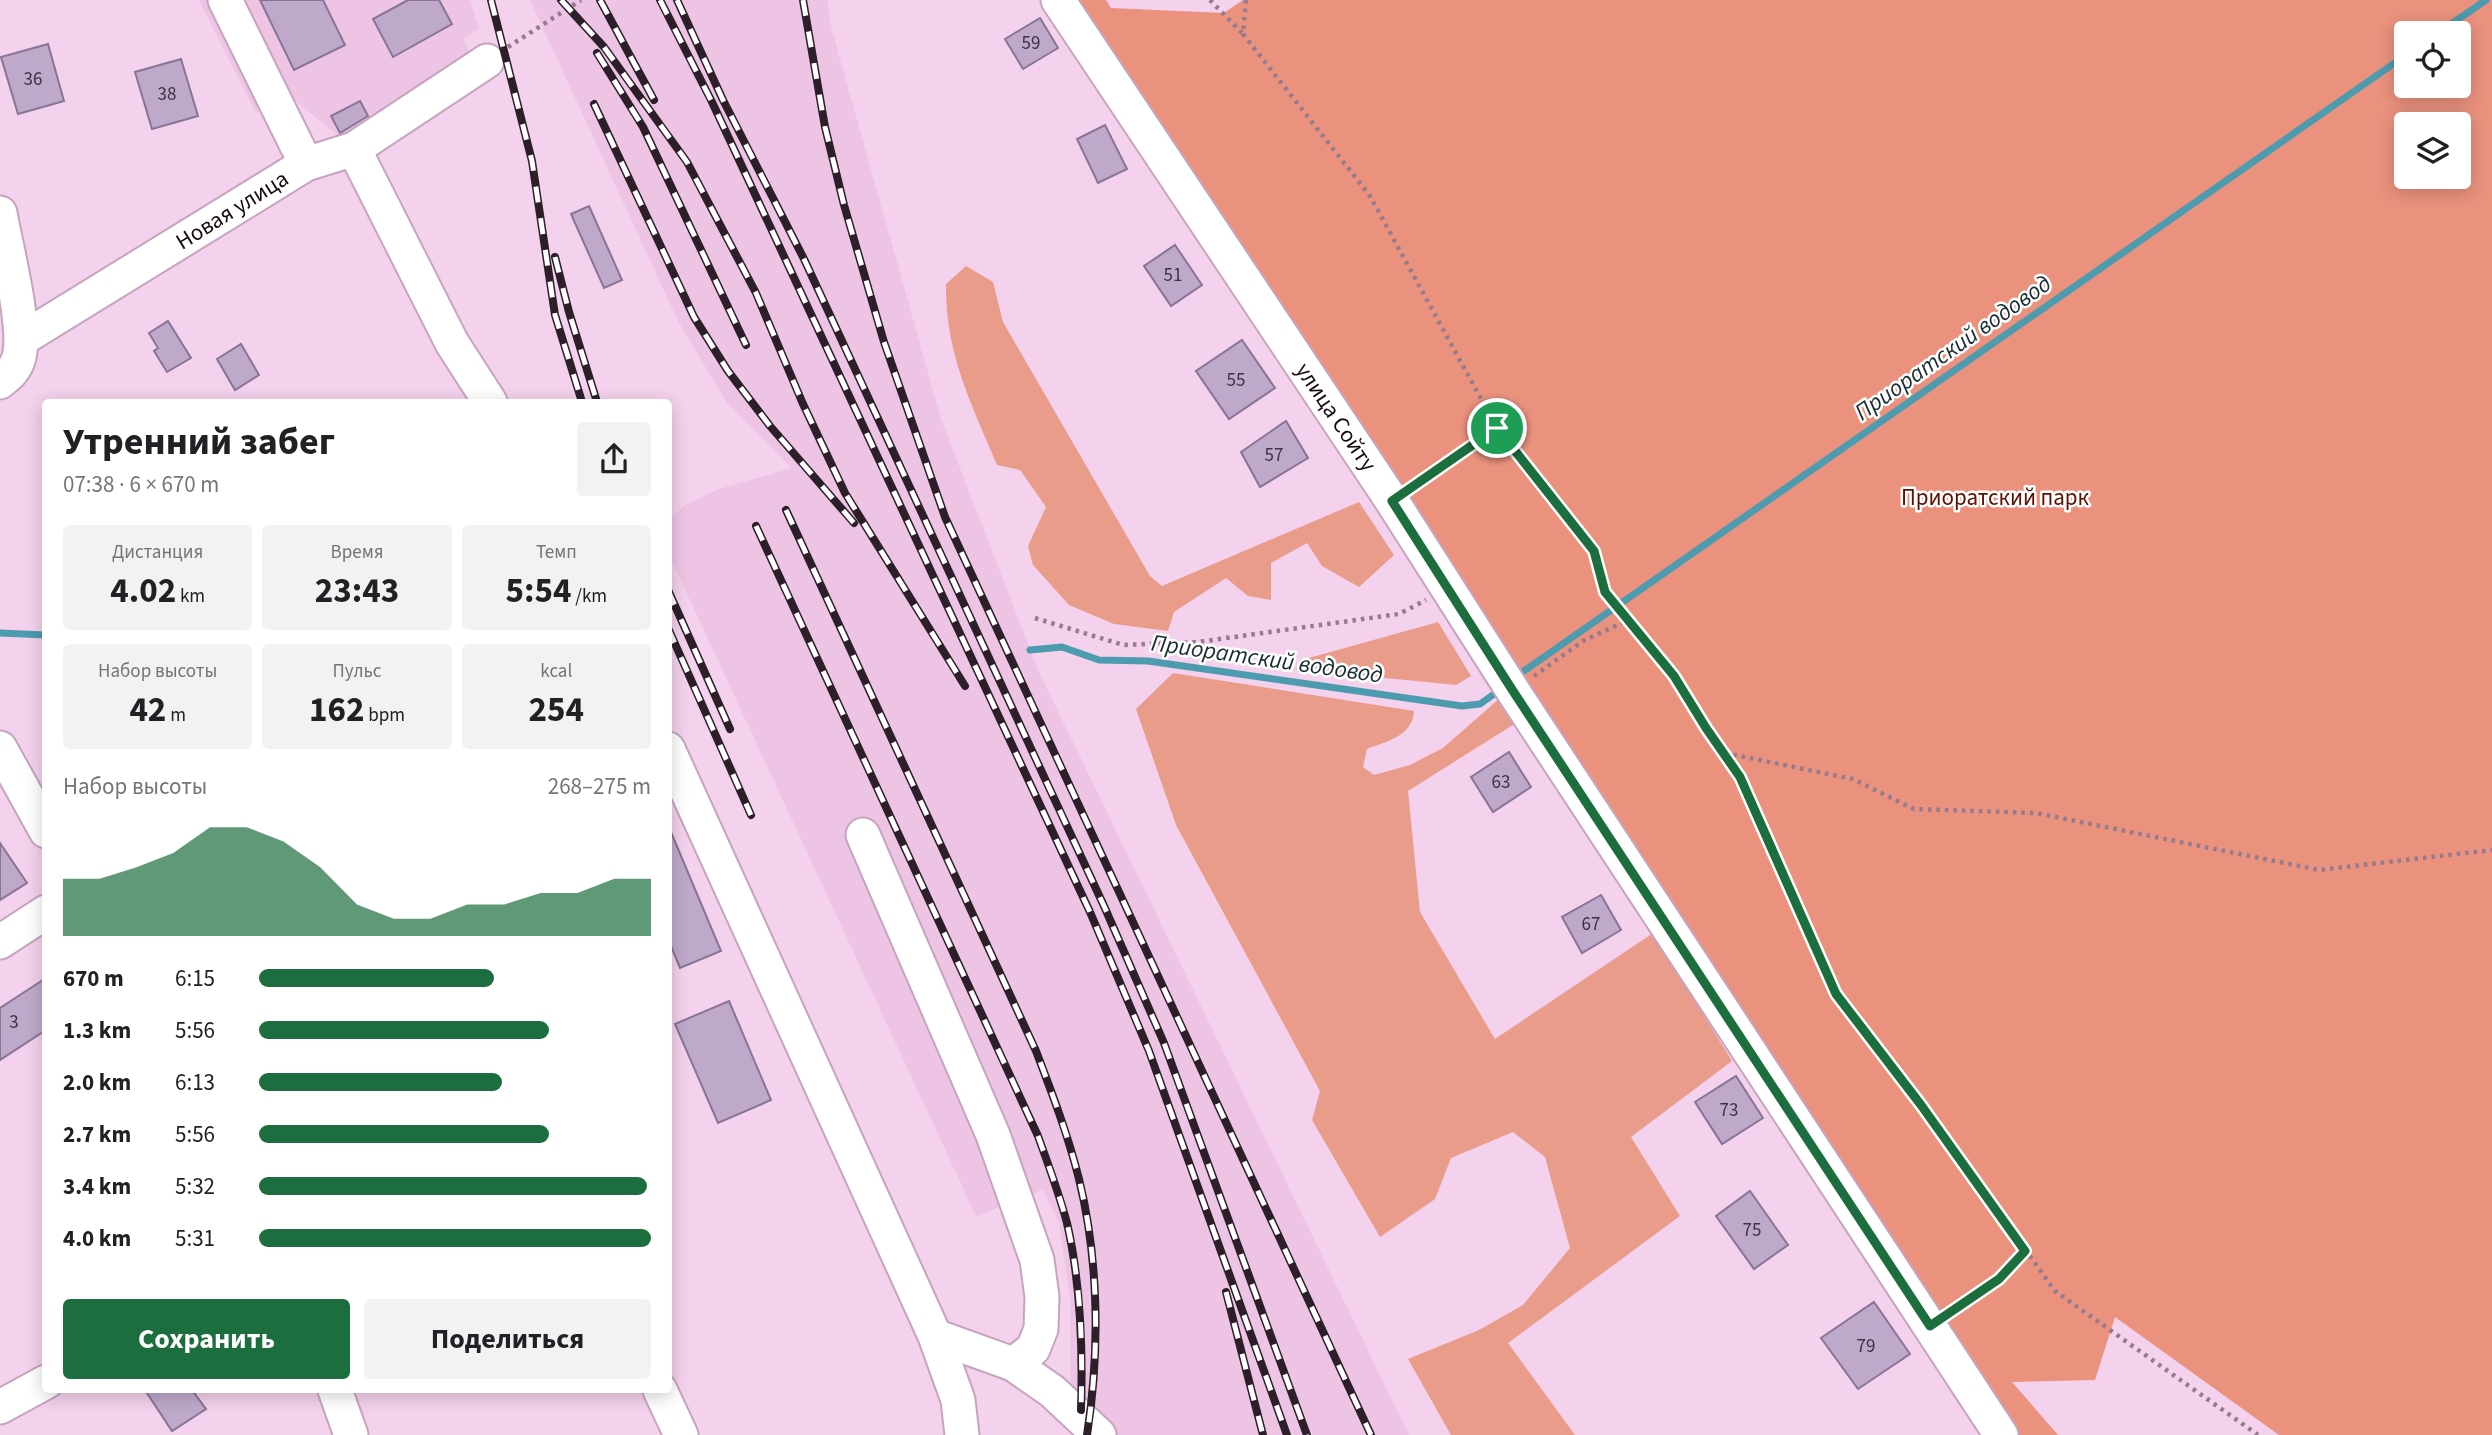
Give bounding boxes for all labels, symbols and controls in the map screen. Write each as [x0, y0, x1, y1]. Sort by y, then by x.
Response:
map controls [2394, 21, 2471, 189]
button: locate [2394, 21, 2471, 98]
house number: 59 [1022, 30, 1040, 57]
house number: 36 [24, 66, 42, 93]
house number: 38 [158, 81, 176, 108]
button: layers [2394, 112, 2471, 189]
street label: Новая улица [169, 162, 295, 258]
house number: 51 [1164, 262, 1182, 289]
water label: Приоратский водовод [1847, 267, 2059, 429]
street label: улица Сойту [1287, 356, 1385, 478]
house number: 55 [1227, 367, 1245, 394]
pin [1467, 398, 1527, 458]
icon: arrive [1478, 409, 1516, 447]
text: Утренний забег [63, 415, 335, 469]
button: share [577, 422, 651, 496]
house number: 57 [1265, 442, 1283, 469]
text: 07:38 · 6 × 670 m [63, 468, 219, 501]
park label: Приоратский парк [1901, 481, 2090, 514]
text: Дистанция [112, 539, 203, 566]
text: Время [331, 539, 383, 566]
text: Темп [536, 539, 577, 566]
text: 4.02 [110, 566, 176, 616]
text: 23:43 [315, 566, 399, 616]
text: 5:54 [506, 566, 571, 616]
text: km [176, 583, 205, 610]
text: /km [571, 583, 607, 610]
water label: Приоратский водовод [1149, 625, 1385, 693]
text: Набор высоты [98, 658, 217, 685]
text: Пульс [332, 658, 382, 685]
text: kcal [540, 658, 572, 685]
text: 42 [129, 685, 166, 735]
text: 162 [309, 685, 364, 735]
text: 254 [529, 685, 584, 735]
text: m [166, 702, 186, 729]
text: bpm [364, 702, 405, 729]
house number: 63 [1492, 769, 1510, 796]
text: Набор высоты [63, 770, 207, 803]
text: 268–275 m [548, 770, 651, 803]
house number: 67 [1582, 911, 1600, 938]
text: 670 m [63, 962, 124, 995]
text: 6:15 [175, 962, 215, 995]
house number: 3 [9, 1009, 19, 1036]
text: 1.3 km [63, 1014, 131, 1047]
text: 5:56 [175, 1014, 215, 1047]
text: 2.0 km [63, 1066, 131, 1099]
text: 6:13 [175, 1066, 215, 1099]
house number: 73 [1720, 1097, 1738, 1124]
text: 2.7 km [63, 1118, 131, 1151]
text: 5:56 [175, 1118, 215, 1151]
text: 3.4 km [63, 1170, 131, 1203]
text: 5:32 [175, 1170, 215, 1203]
house number: 75 [1743, 1217, 1761, 1244]
text: 4.0 km [63, 1222, 131, 1255]
text: 5:31 [175, 1222, 215, 1255]
button: Сохранить [63, 1299, 350, 1379]
button: Поделиться [364, 1299, 651, 1379]
house number: 79 [1857, 1333, 1875, 1360]

